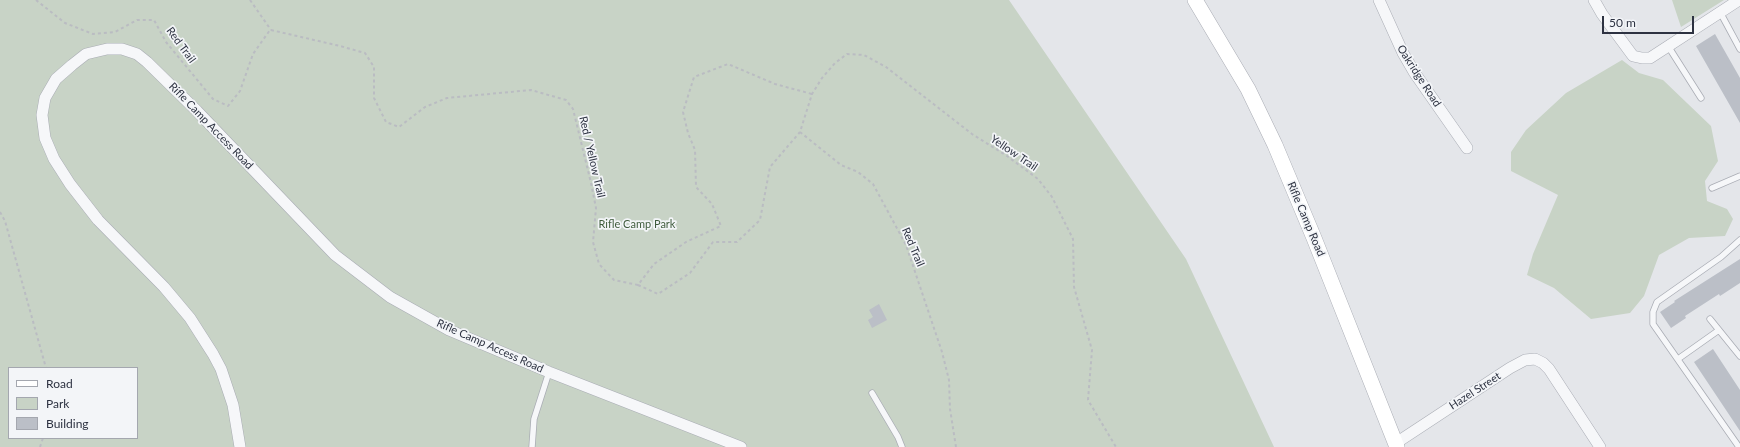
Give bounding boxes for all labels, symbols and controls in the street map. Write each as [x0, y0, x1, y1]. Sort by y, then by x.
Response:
scale bar [1604, 8, 1696, 34]
text: 50 m [1609, 15, 1636, 30]
street label: Red Trail [164, 24, 198, 66]
street label: Oakridge Road [1394, 43, 1444, 109]
street label: Rifle Camp Access Road [166, 80, 256, 172]
street label: Red / Yellow Trail [576, 115, 608, 199]
street label: Yellow Trail [988, 132, 1040, 174]
street label: Rifle Camp Road [1284, 180, 1328, 258]
park label: Rifle Camp Park [599, 217, 675, 231]
street label: Red Trail [899, 225, 927, 269]
street label: Rifle Camp Access Road [435, 316, 545, 376]
legend [8, 367, 138, 439]
street label: Hazel Street [1447, 369, 1503, 413]
text: Road [46, 376, 73, 391]
text: Park [46, 396, 69, 411]
text: Building [46, 416, 89, 431]

